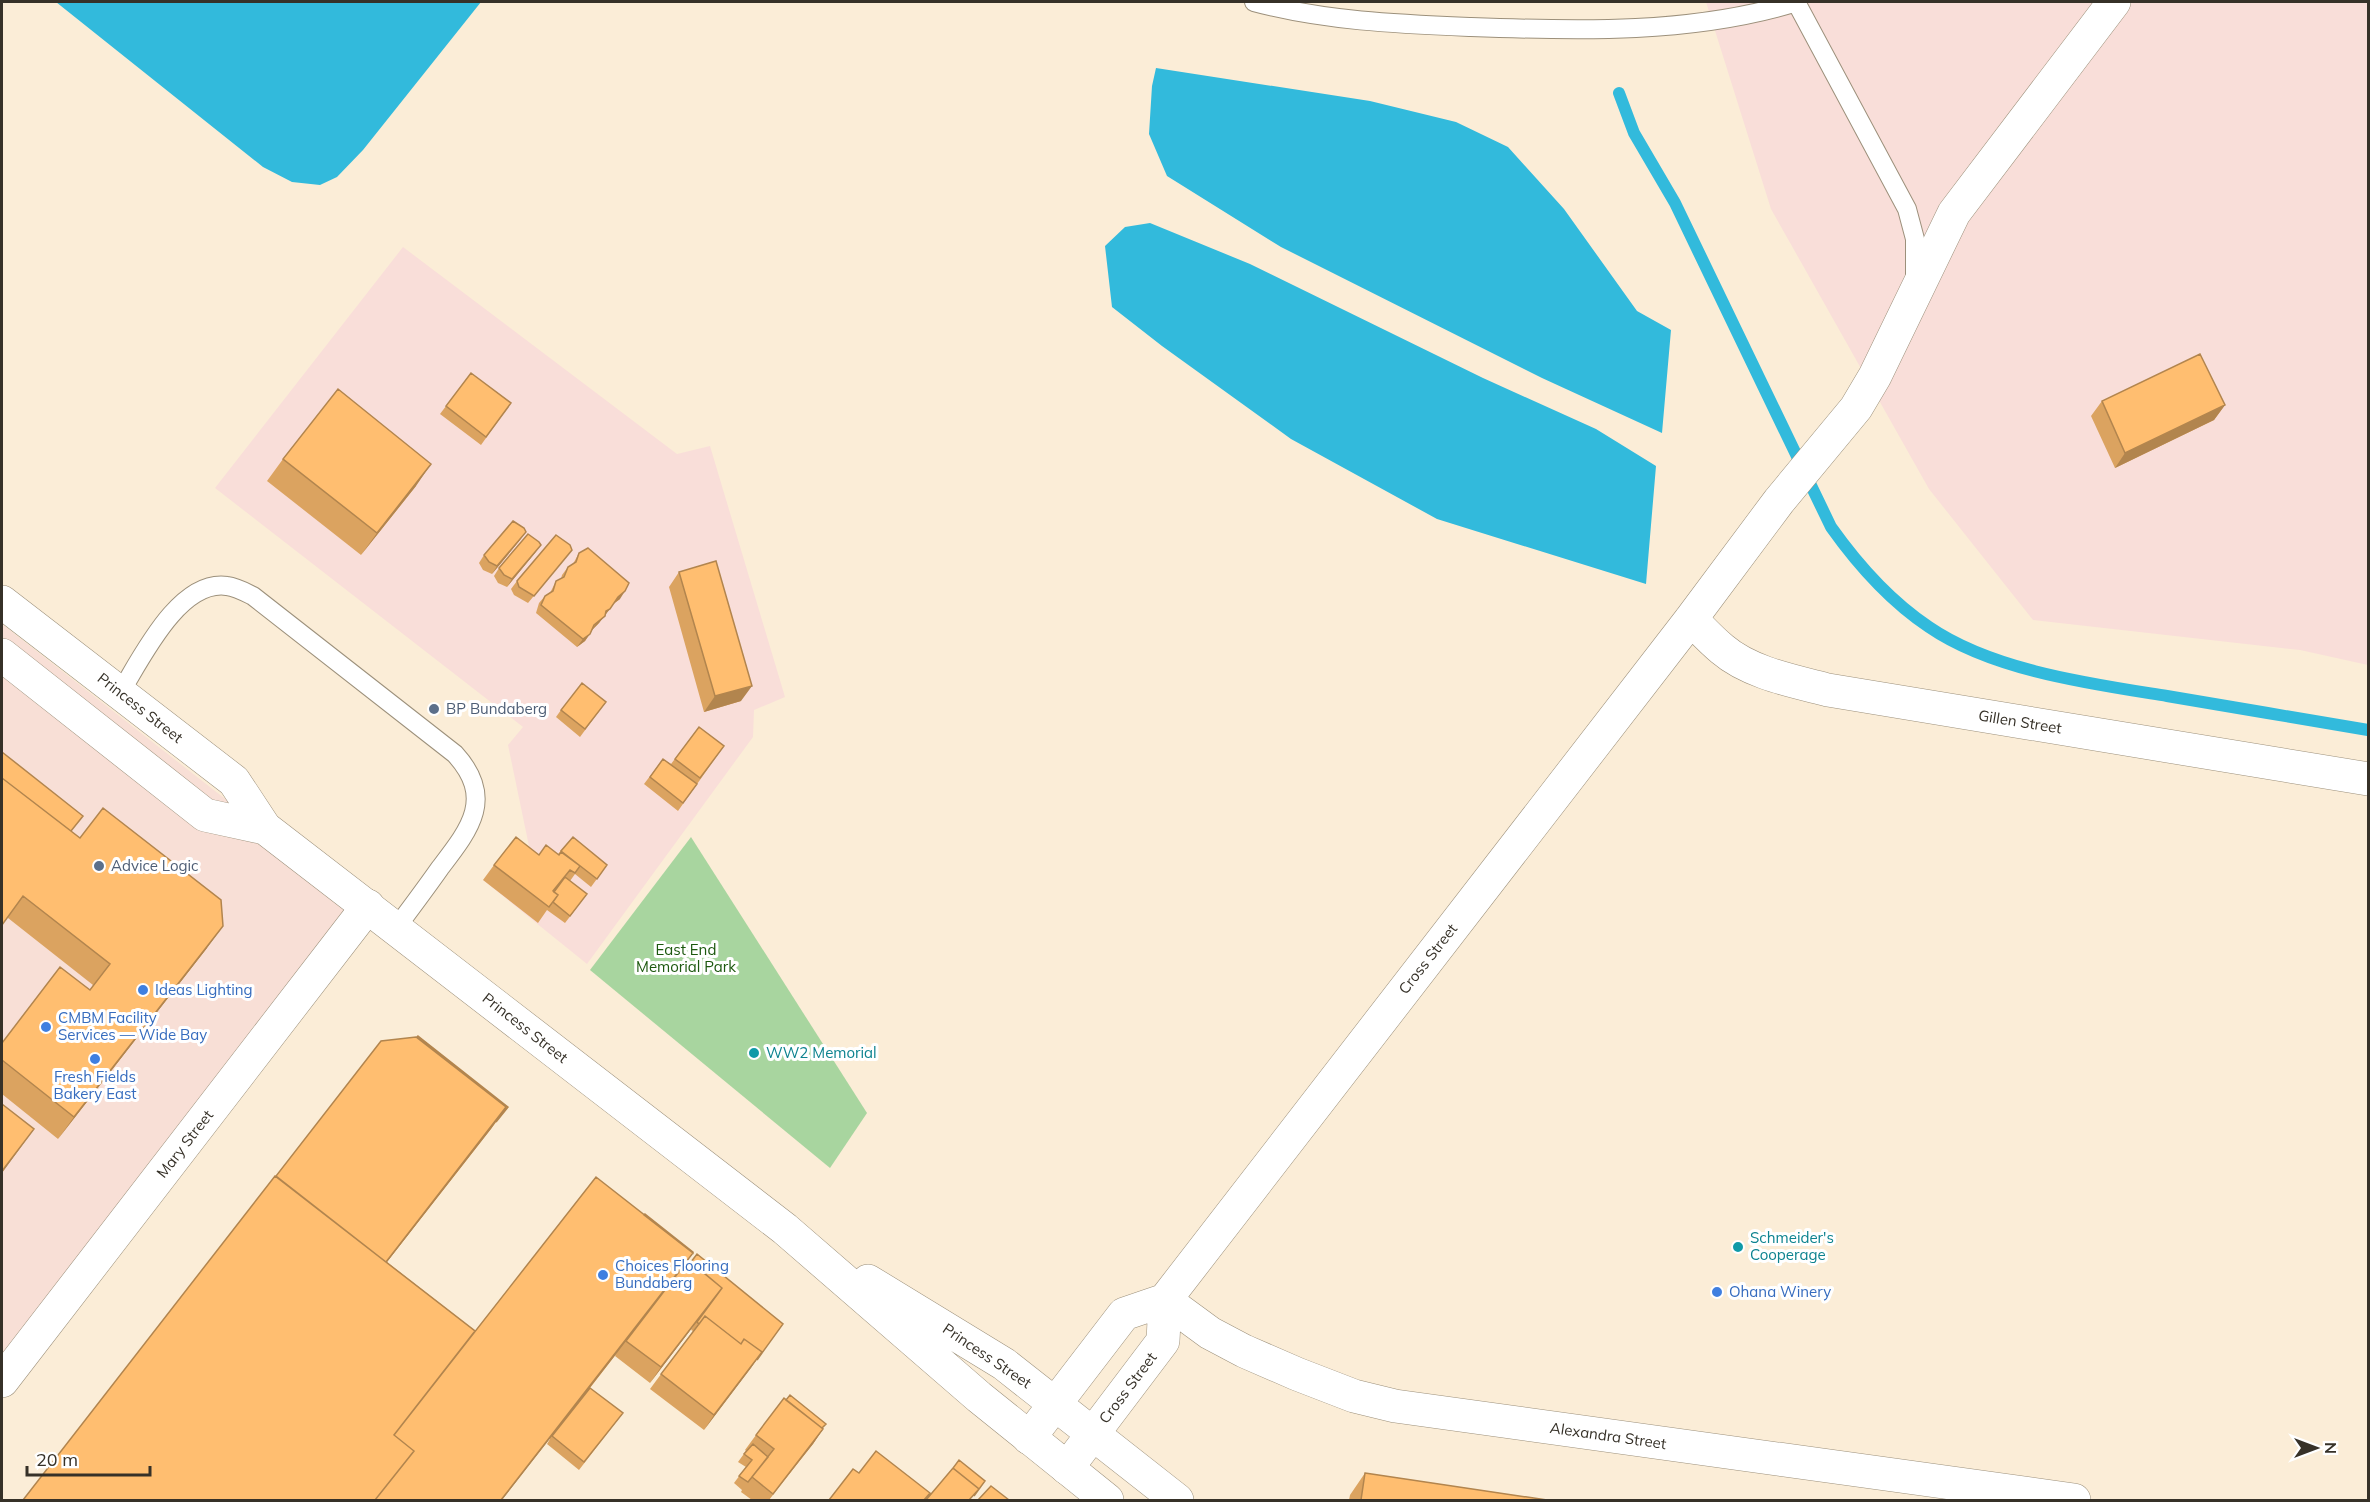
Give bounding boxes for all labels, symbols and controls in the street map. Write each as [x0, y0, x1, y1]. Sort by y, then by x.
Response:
street label: Princess Street [94, 668, 187, 747]
place label: BP Bundaberg [446, 699, 547, 718]
marker: BP Bundaberg [427, 702, 441, 716]
street label: Gillen Street [1977, 706, 2063, 737]
place label: Advice Logic [111, 856, 199, 875]
marker: Advice Logic [92, 859, 106, 873]
street label: Cross Street [1394, 920, 1461, 998]
park label: East End Memorial Park [636, 940, 736, 976]
place label: Ideas Lighting [155, 980, 253, 999]
marker: Ideas Lighting [136, 983, 150, 997]
street label: Princess Street [479, 988, 572, 1067]
place label: CMBM Facility Services — Wide Bay [58, 1008, 207, 1044]
marker: CMBM Facility Services — Wide Bay [39, 1020, 53, 1034]
place label: WW2 Memorial [766, 1043, 877, 1062]
marker: WW2 Memorial [747, 1046, 761, 1060]
marker: Fresh Fields Bakery East [88, 1052, 102, 1066]
place label: Fresh Fields Bakery East [54, 1067, 137, 1103]
street label: Mary Street [152, 1106, 217, 1182]
place label: Schmeider's Cooperage [1750, 1228, 1834, 1264]
marker: Schmeider's Cooperage [1731, 1240, 1745, 1254]
place label: Choices Flooring Bundaberg [615, 1256, 729, 1292]
marker: Choices Flooring Bundaberg [596, 1268, 610, 1282]
place label: Ohana Winery [1729, 1282, 1831, 1301]
marker: Ohana Winery [1710, 1285, 1724, 1299]
street label: Princess Street [939, 1319, 1035, 1392]
street label: Cross Street [1095, 1348, 1161, 1427]
street label: Alexandra Street [1549, 1418, 1667, 1453]
north arrow [2286, 1418, 2346, 1478]
scale bar [27, 1439, 150, 1477]
text: N [2321, 1442, 2341, 1454]
text: 20 m [36, 1448, 78, 1471]

